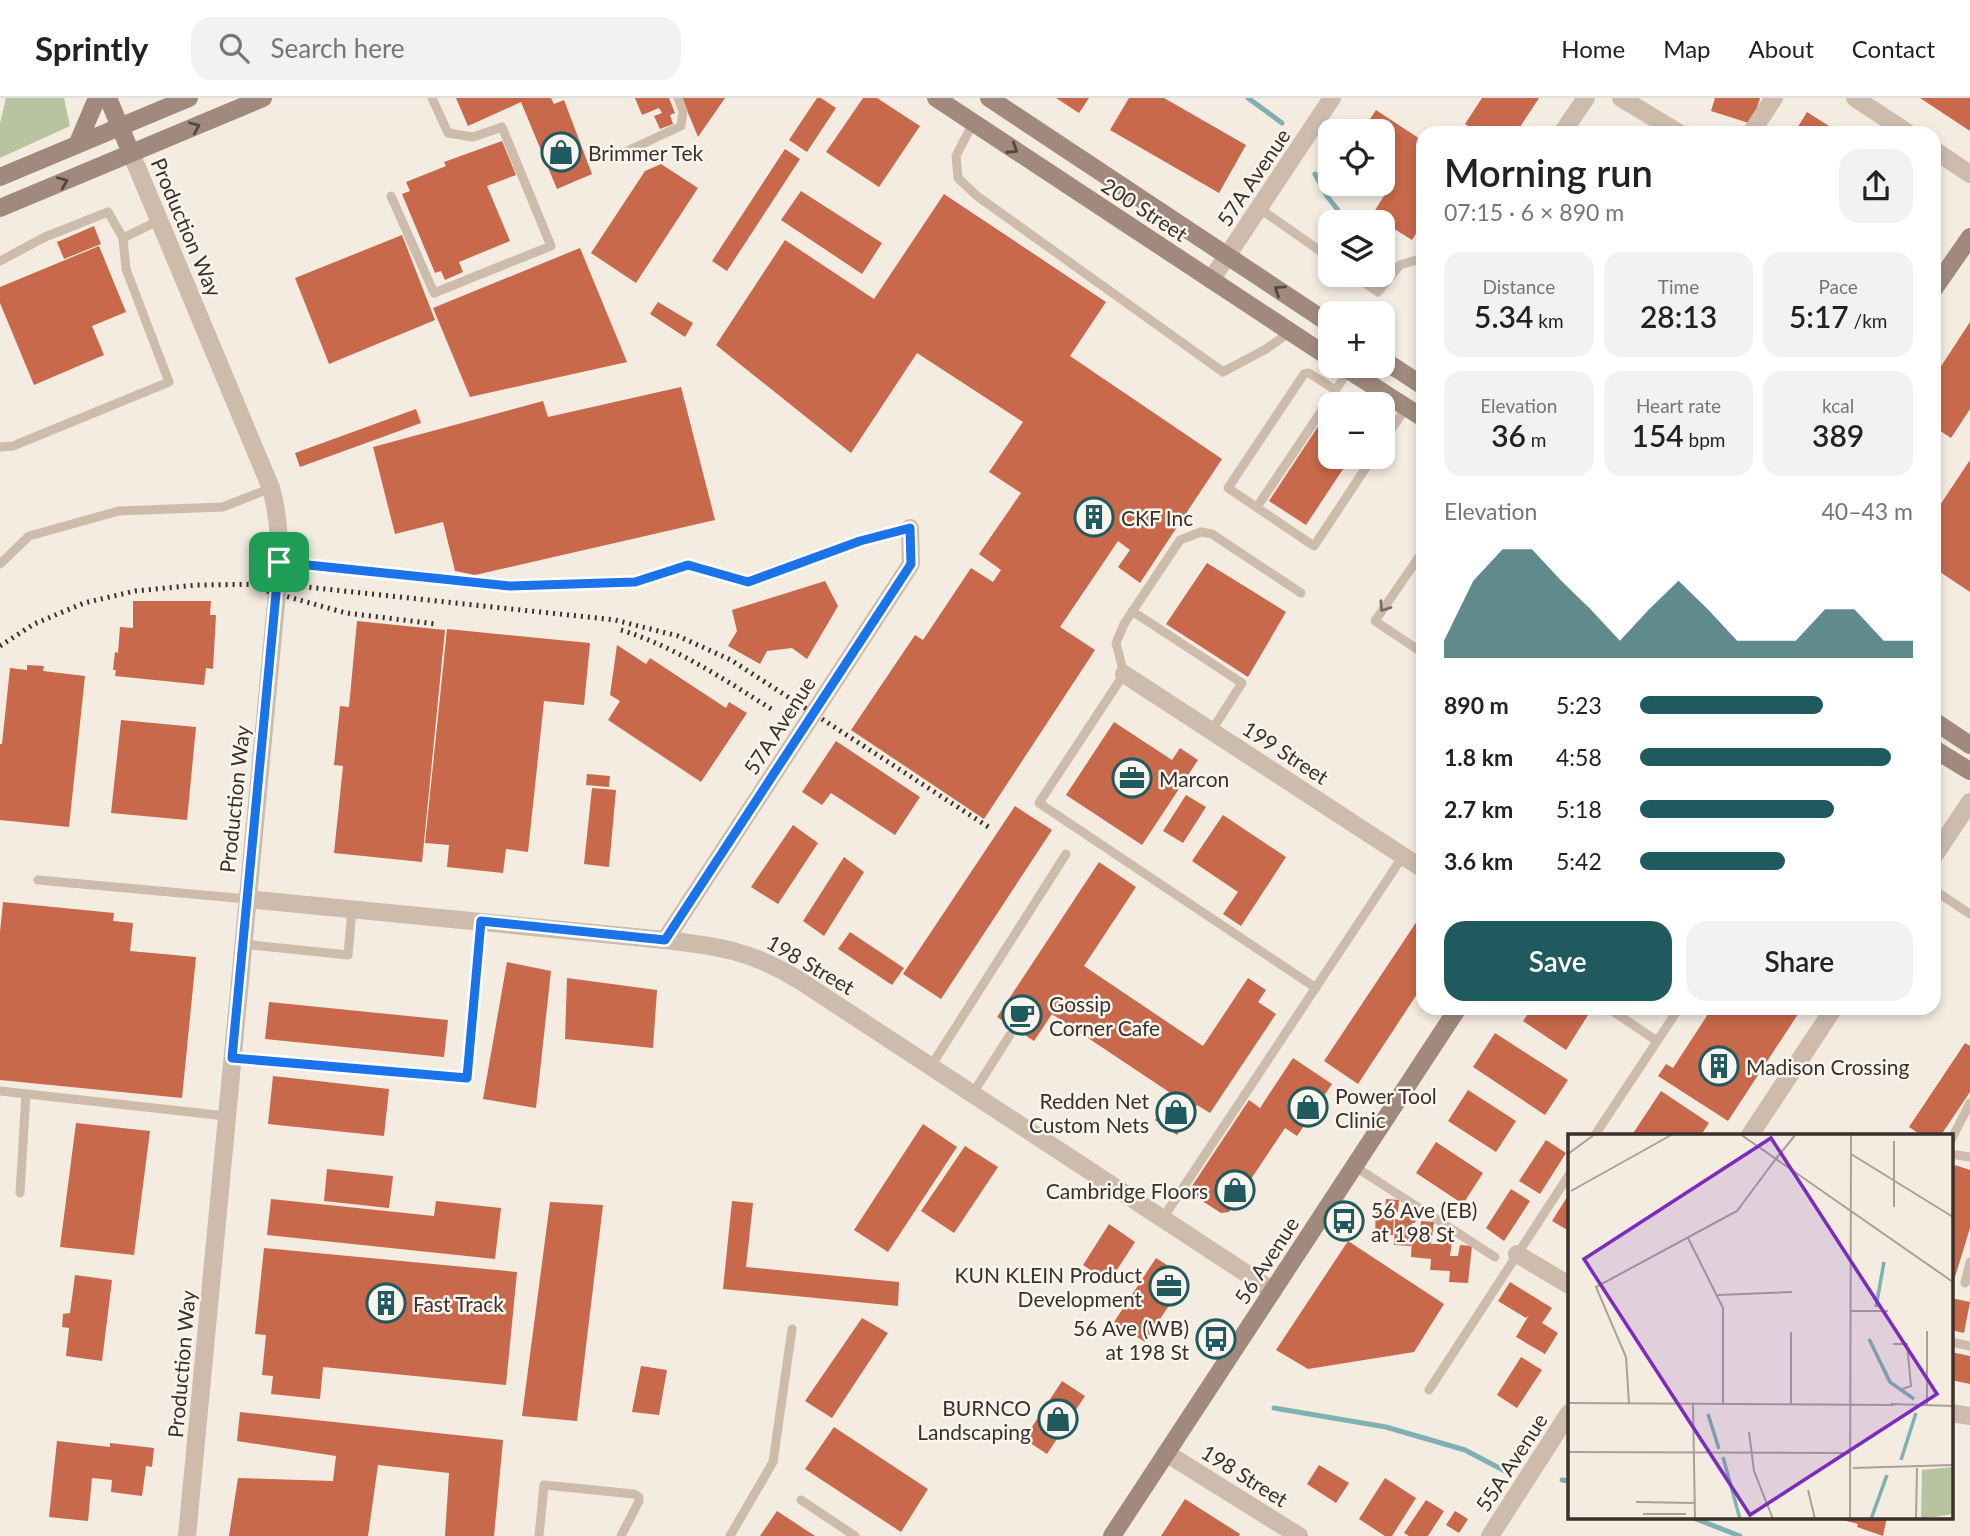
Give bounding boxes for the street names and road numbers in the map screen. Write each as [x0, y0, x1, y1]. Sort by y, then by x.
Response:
street label: 57A Avenue [1211, 124, 1295, 230]
street label: Production Way [147, 154, 228, 300]
street label: 200 Street [1097, 172, 1193, 246]
street label: 57A Avenue [738, 671, 820, 779]
street label: 199 Street [1238, 715, 1334, 789]
street label: Production Way [214, 724, 254, 874]
street label: 198 Street [763, 929, 860, 999]
street label: 56 Avenue [1229, 1212, 1303, 1308]
street label: Production Way [162, 1289, 200, 1439]
street label: 55A Avenue [1470, 1408, 1552, 1516]
street label: 198 Street [1197, 1439, 1293, 1512]

